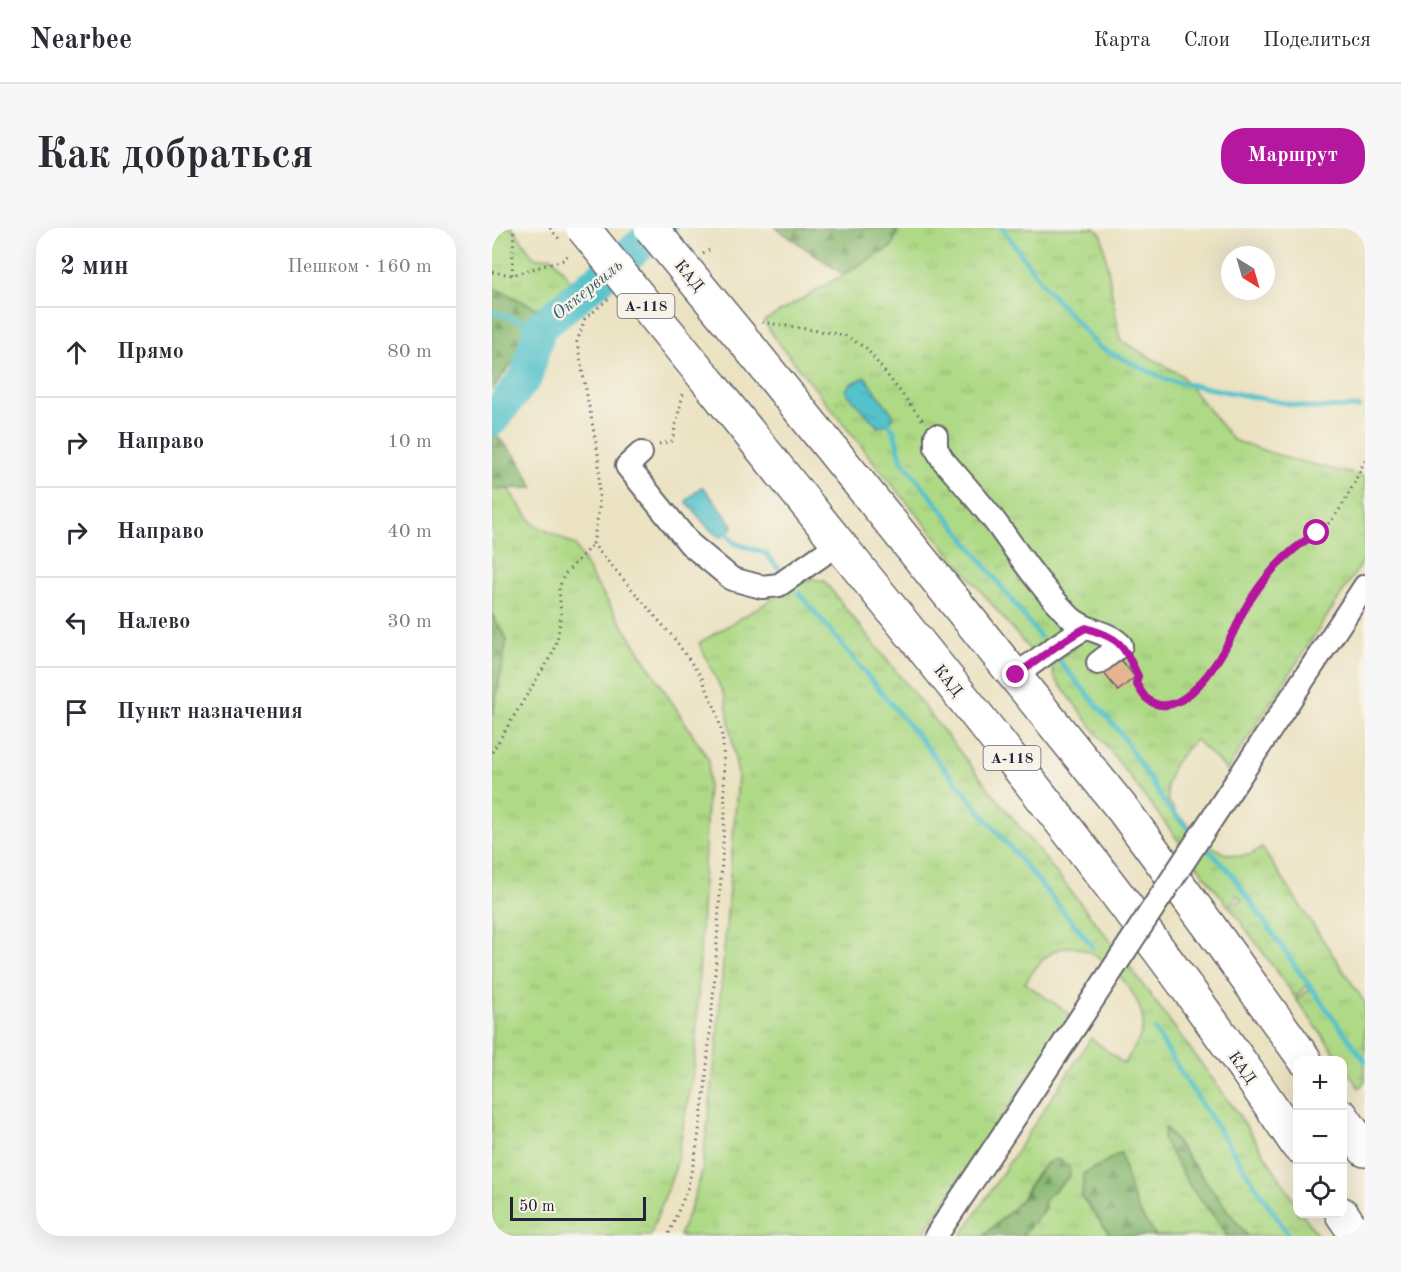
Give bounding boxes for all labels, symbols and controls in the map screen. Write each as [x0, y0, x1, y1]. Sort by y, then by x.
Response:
text: Nearbee [30, 27, 132, 55]
text: Карта [1094, 30, 1151, 51]
text: Слои [1184, 30, 1230, 51]
text: Поделиться [1263, 30, 1371, 51]
button: Маршрут [1221, 128, 1365, 184]
text: Как добраться [36, 135, 313, 177]
north arrow [1221, 246, 1275, 300]
text: 2 мин [60, 254, 129, 280]
water label: Оккервиль [549, 256, 626, 324]
text: Пешком · 160 m [287, 257, 432, 277]
street label: КАД [671, 258, 706, 295]
road number: А-118 [618, 294, 674, 318]
icon: ahead [60, 336, 93, 369]
text: Прямо [117, 341, 184, 363]
text: 80 m [387, 342, 432, 362]
icon: right [60, 426, 93, 459]
text: Направо [117, 431, 204, 453]
text: 10 m [387, 432, 432, 452]
icon: right [60, 516, 93, 549]
route start [1303, 519, 1329, 545]
text: Направо [117, 521, 204, 543]
text: 40 m [387, 522, 432, 542]
icon: left [60, 606, 93, 639]
text: Налево [117, 611, 190, 633]
text: 30 m [387, 612, 432, 632]
route end [1002, 661, 1028, 687]
street label: КАД [930, 663, 965, 700]
icon: arrive [60, 696, 93, 729]
text: Пункт назначения [117, 701, 303, 723]
road number: А-118 [984, 746, 1040, 770]
street label: КАД [1225, 1049, 1258, 1087]
map controls [1293, 1056, 1347, 1218]
button: + [1293, 1056, 1347, 1110]
button: − [1293, 1110, 1347, 1164]
button: locate [1293, 1164, 1347, 1218]
scale bar [510, 1194, 646, 1222]
text: 50 m [519, 1199, 555, 1215]

